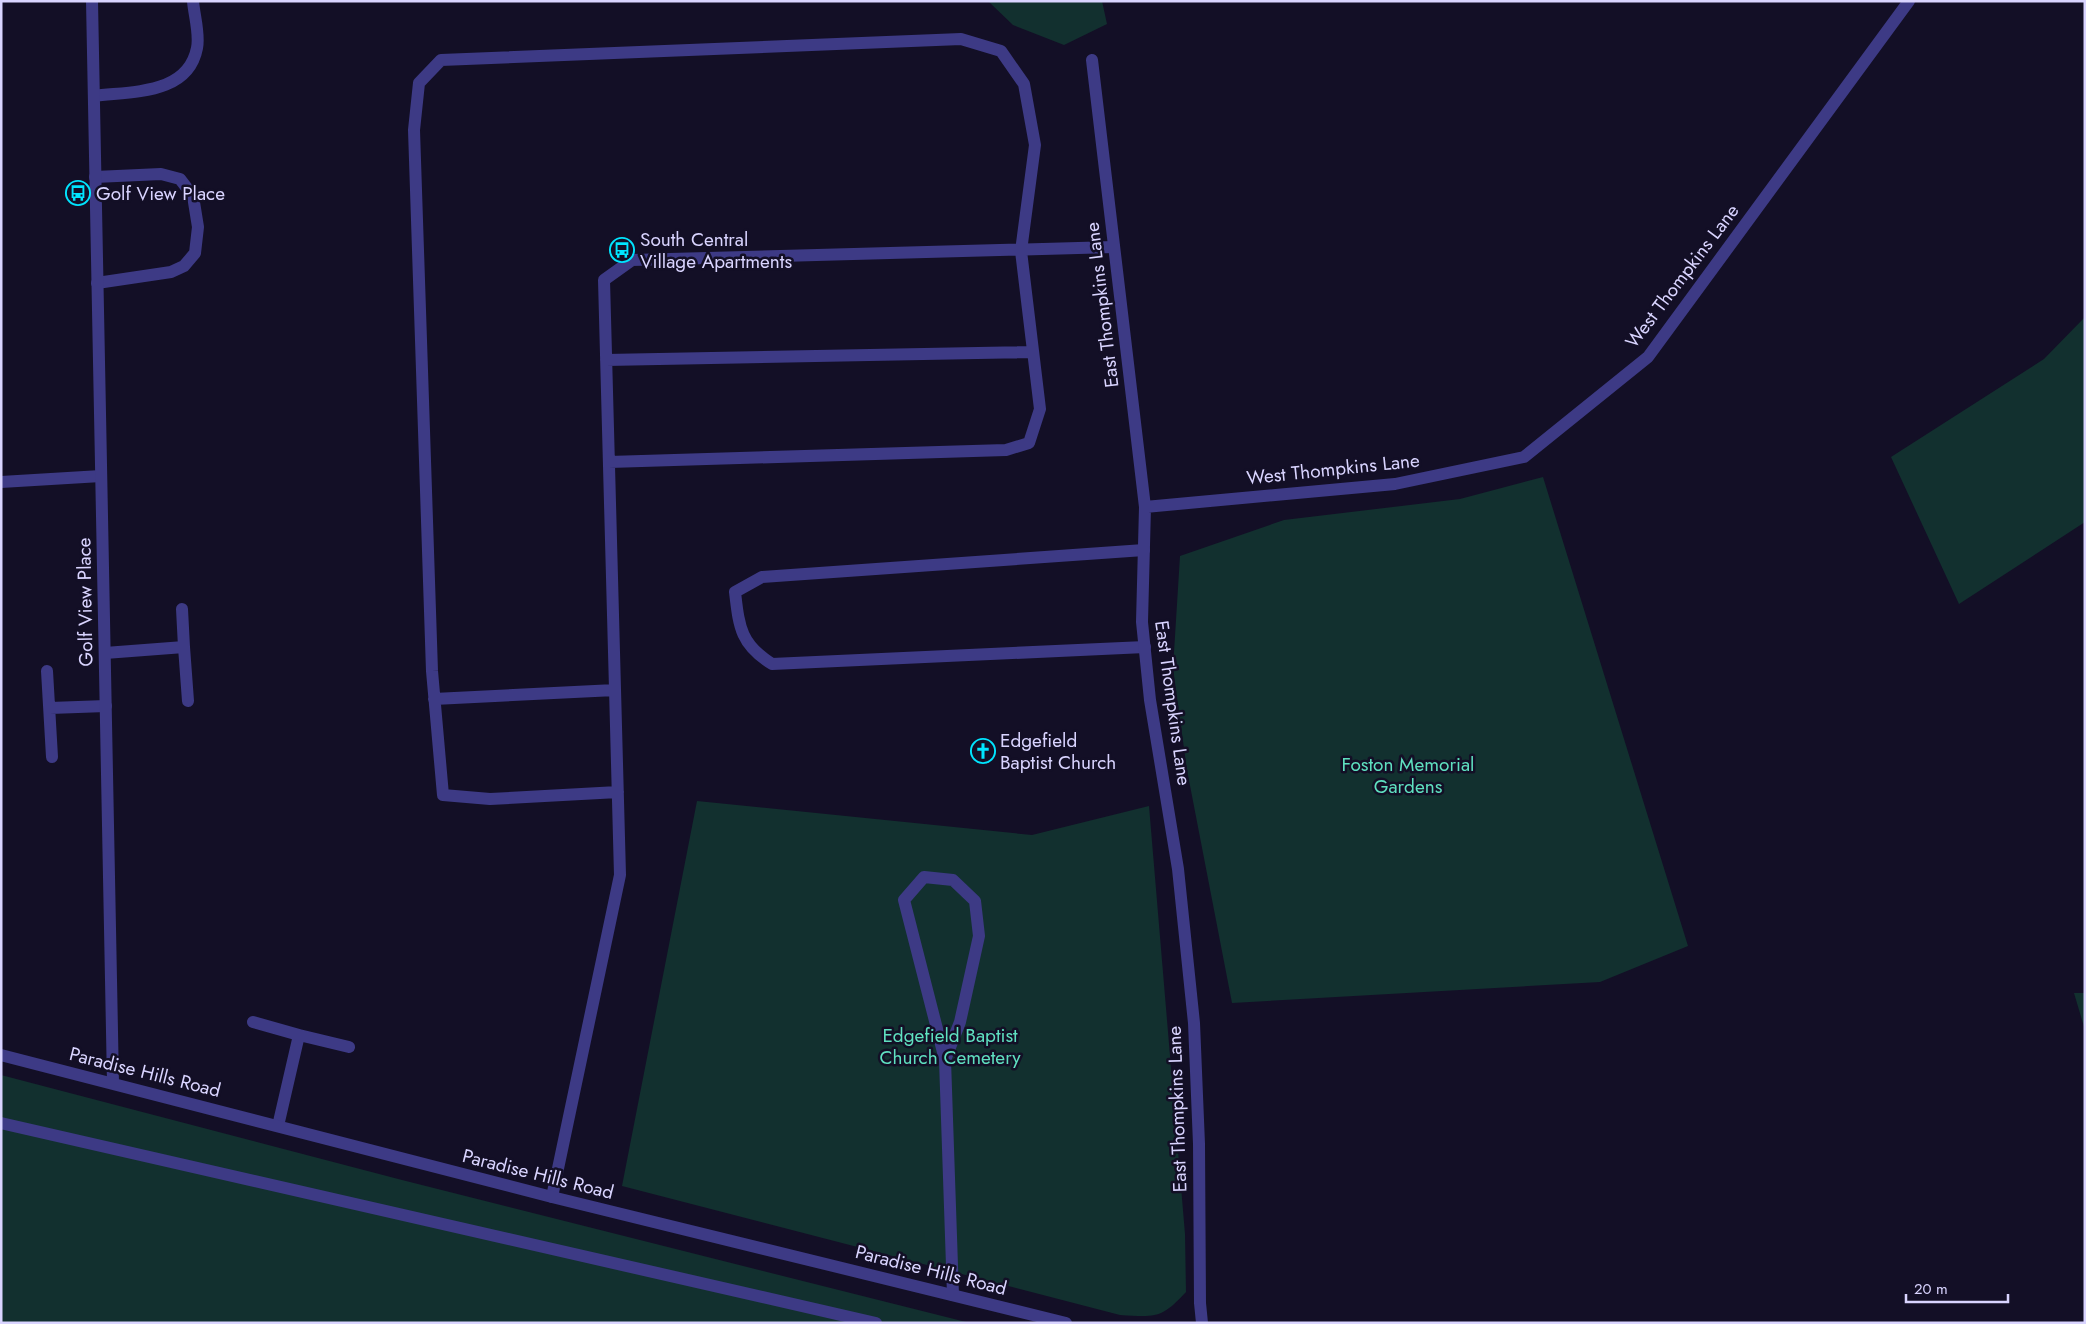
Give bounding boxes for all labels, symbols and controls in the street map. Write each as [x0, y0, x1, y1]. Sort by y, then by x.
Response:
bus stop icon: Golf View Place [65, 180, 91, 206]
place label: Golf View Place [96, 180, 225, 207]
street label: West Thompkins Lane [1619, 198, 1745, 354]
street label: East Thompkins Lane [1078, 221, 1126, 389]
place label: South Central Village Apartments [640, 226, 792, 275]
bus stop icon: South Central Village Apartments [609, 237, 635, 263]
street label: West Thompkins Lane [1245, 446, 1421, 492]
street label: Golf View Place [70, 537, 100, 667]
street label: East Thompkins Lane [1148, 619, 1198, 787]
place label: Edgefield Baptist Church [1000, 727, 1116, 776]
church icon: Edgefield Baptist Church [970, 738, 996, 764]
park label: Foston Memorial Gardens [1342, 751, 1474, 800]
park label: Edgefield Baptist Church Cemetery [879, 1022, 1021, 1071]
street label: East Thompkins Lane [1161, 1025, 1193, 1193]
street label: Paradise Hills Road [66, 1040, 224, 1104]
street label: Paradise Hills Road [459, 1142, 617, 1206]
street label: Paradise Hills Road [852, 1238, 1010, 1302]
scale bar [1906, 1272, 2008, 1304]
text: 20 m [1914, 1278, 1948, 1300]

